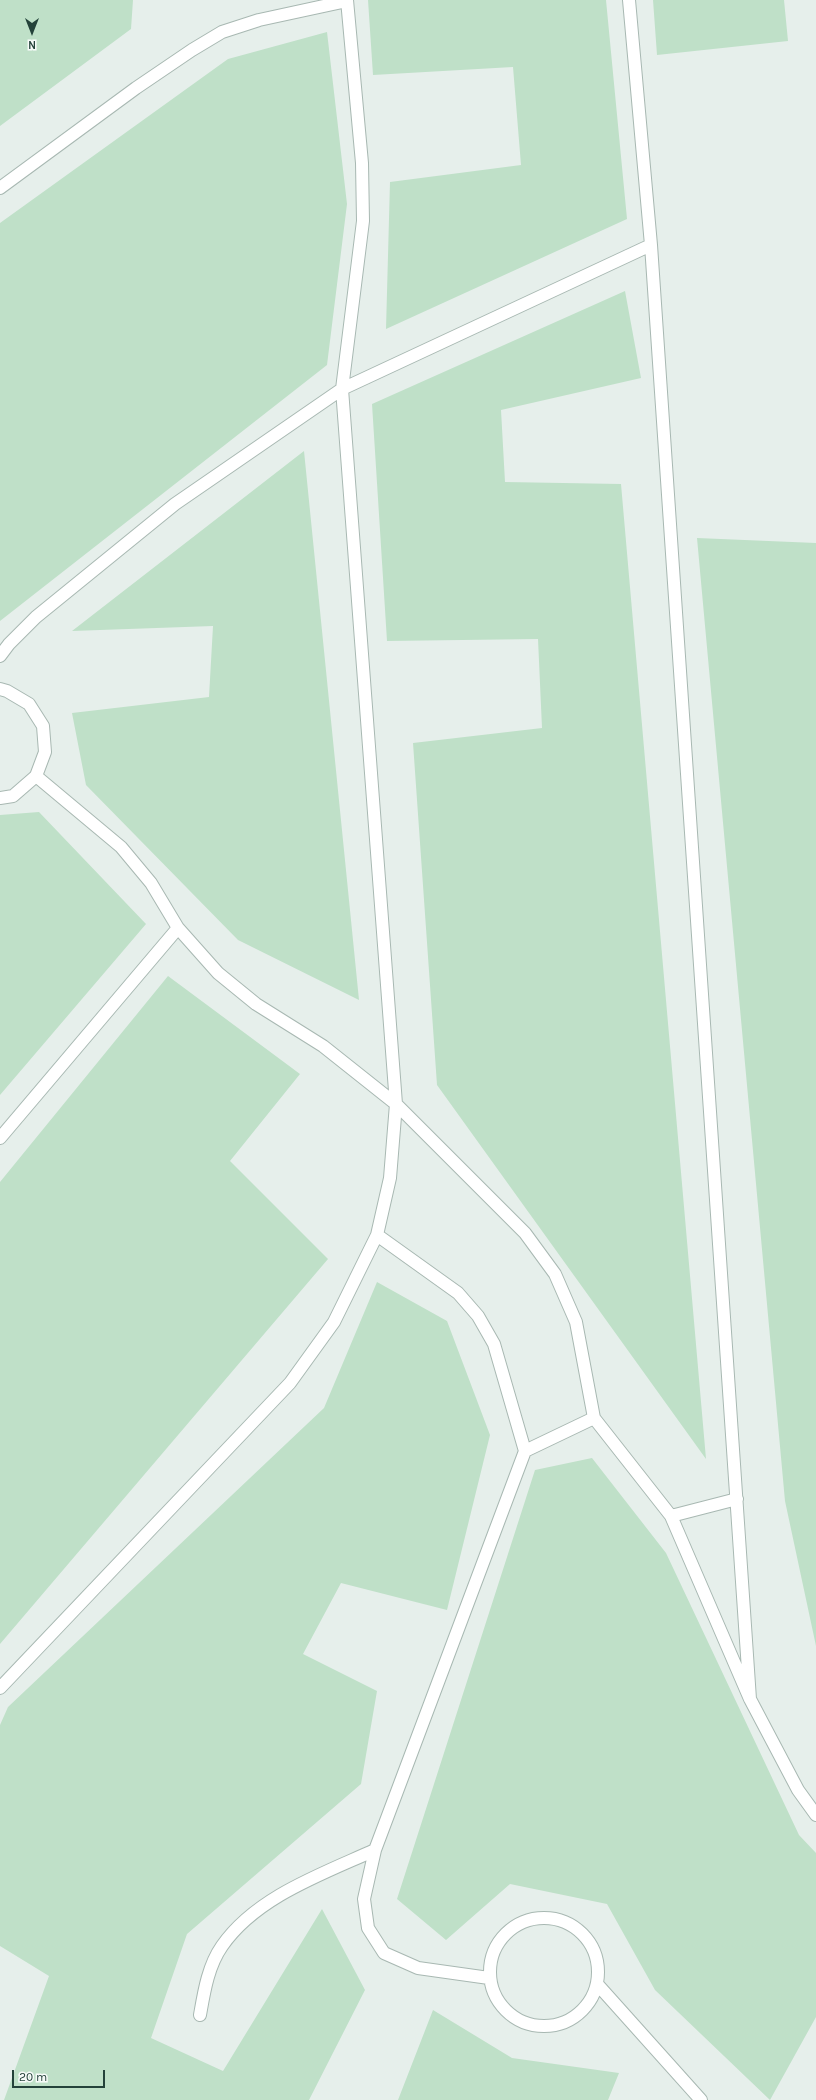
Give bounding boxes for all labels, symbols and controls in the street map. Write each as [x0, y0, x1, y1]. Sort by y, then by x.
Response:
north arrow [12, 12, 52, 52]
text: N [28, 38, 36, 51]
scale bar [14, 2062, 107, 2088]
text: 20 m [19, 2070, 47, 2084]

